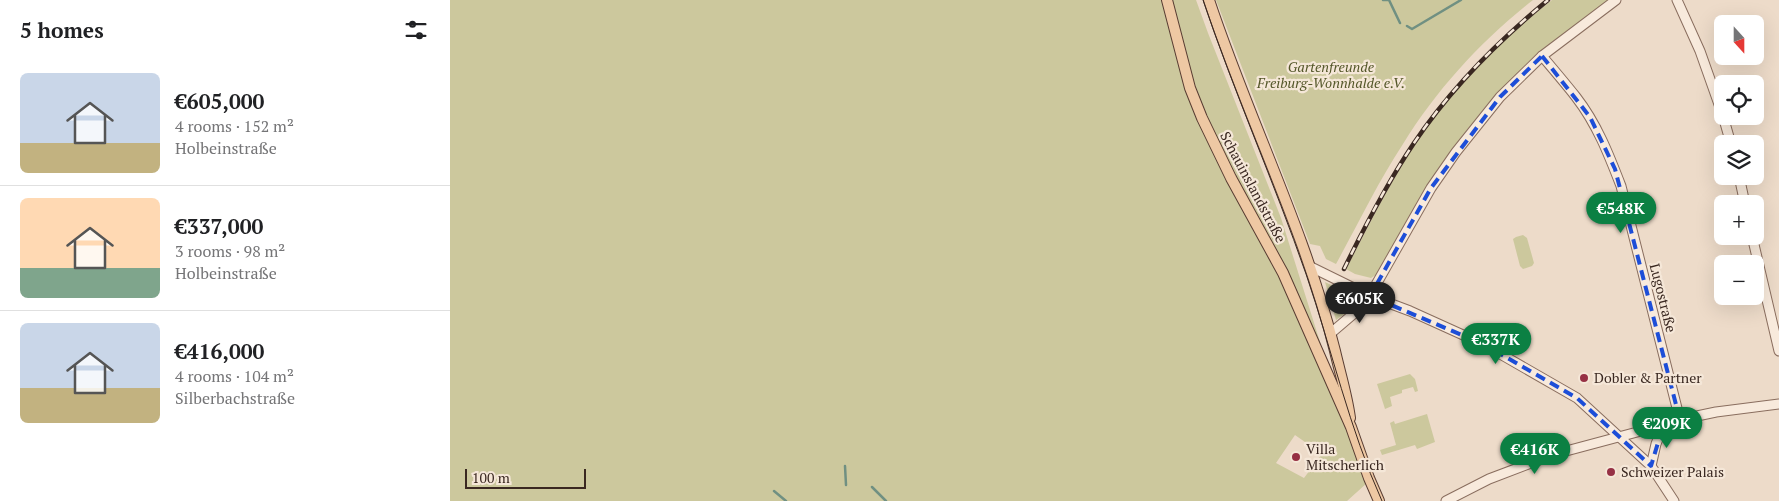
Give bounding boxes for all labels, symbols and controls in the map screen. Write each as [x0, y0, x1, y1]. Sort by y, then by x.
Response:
north arrow [1714, 15, 1764, 65]
map controls [1714, 15, 1764, 305]
text: 5 homes [20, 16, 104, 44]
icon: filters [402, 16, 430, 44]
park label: Gartenfreunde Freiburg-Wonnhalde e.V. [1256, 57, 1405, 92]
button: locate [1714, 75, 1764, 125]
text: €605,000 [175, 87, 264, 115]
icon: home [60, 93, 120, 153]
text: 4 rooms · 152 m² [175, 115, 294, 137]
street label: Schauinslandstraße [1216, 128, 1291, 246]
button: layers [1714, 135, 1764, 185]
text: Holbeinstraße [175, 137, 277, 159]
pin: €548K [1586, 192, 1656, 234]
button: + [1714, 195, 1764, 245]
text: €548K [1597, 197, 1645, 219]
text: €337,000 [175, 212, 263, 240]
icon: home [60, 218, 120, 278]
text: 3 rooms · 98 m² [175, 240, 285, 262]
button: − [1714, 255, 1764, 305]
street label: Lugostraße [1646, 261, 1681, 334]
text: Holbeinstraße [175, 262, 277, 284]
pin: €605K [1325, 282, 1395, 324]
text: €605K [1336, 287, 1384, 309]
pin: €337K [1461, 322, 1531, 365]
text: €337K [1472, 328, 1520, 350]
text: €416,000 [175, 337, 264, 365]
icon: home [60, 343, 120, 403]
text: 4 rooms · 104 m² [175, 365, 294, 387]
place label: Dobler & Partner [1594, 368, 1702, 387]
marker: Dobler & Partner [1578, 372, 1590, 384]
text: Silberbachstraße [175, 387, 295, 409]
pin: €209K [1632, 406, 1702, 449]
text: €209K [1643, 412, 1691, 434]
pin: €416K [1500, 432, 1570, 475]
text: €416K [1511, 438, 1559, 460]
place label: Villa Mitscherlich [1306, 439, 1384, 474]
marker: Villa Mitscherlich [1290, 451, 1302, 463]
place label: Schweizer Palais [1621, 462, 1724, 481]
scale bar [465, 466, 586, 489]
marker: Schweizer Palais [1605, 466, 1617, 478]
text: 100 m [472, 468, 510, 487]

